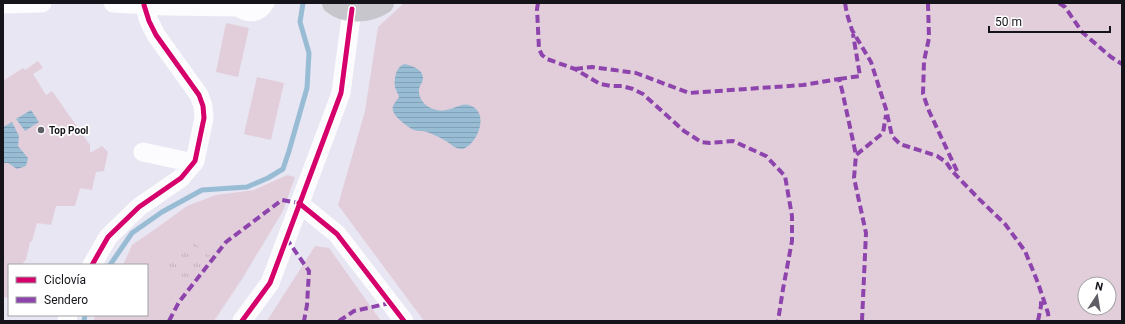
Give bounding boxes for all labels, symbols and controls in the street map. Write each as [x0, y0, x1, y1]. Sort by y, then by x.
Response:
scale bar [989, 8, 1110, 34]
text: 50 m [995, 15, 1022, 29]
marker: Top Pool [36, 125, 46, 135]
place label: Top Pool [49, 125, 89, 136]
legend [8, 264, 148, 316]
text: Ciclovía [44, 273, 86, 287]
north arrow [1077, 276, 1117, 316]
text: N [1094, 280, 1104, 294]
text: Sendero [44, 293, 88, 307]

